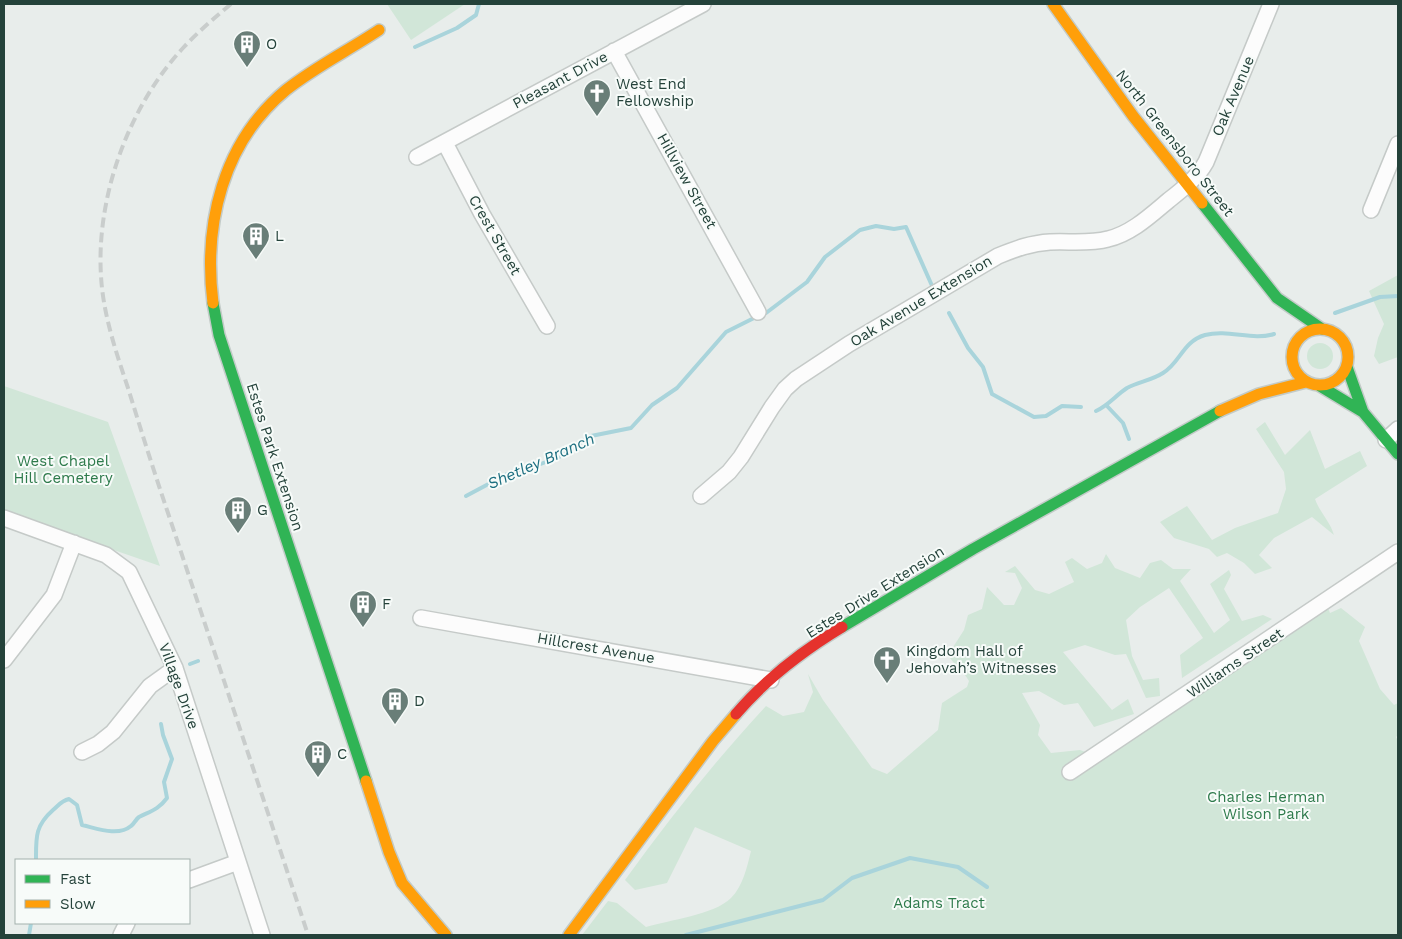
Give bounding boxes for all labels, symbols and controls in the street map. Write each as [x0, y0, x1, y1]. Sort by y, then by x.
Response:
building icon: O [232, 29, 262, 68]
place label: O [266, 35, 277, 53]
street label: Pleasant Drive [509, 47, 611, 113]
street label: Oak Avenue [1208, 53, 1258, 139]
street label: North Greensboro Street [1112, 66, 1238, 220]
place label: West End Fellowship [616, 75, 694, 110]
church icon: West End Fellowship [582, 78, 612, 117]
street label: Hillview Street [653, 130, 721, 233]
street label: Crest Street [465, 192, 525, 279]
building icon: L [241, 221, 271, 260]
place label: L [275, 227, 284, 245]
street label: Oak Avenue Extension [847, 251, 995, 351]
street label: Estes Park Extension [243, 381, 307, 533]
water label: Shetley Branch [484, 429, 598, 493]
park label: West Chapel Hill Cemetery [13, 452, 113, 487]
building icon: G [223, 495, 253, 534]
place label: G [257, 501, 268, 519]
street label: Estes Drive Extension [802, 542, 948, 642]
building icon: F [348, 589, 378, 628]
place label: F [382, 595, 391, 613]
street label: Williams Street [1183, 624, 1287, 702]
street label: Hillcrest Avenue [536, 629, 656, 667]
street label: Village Drive [155, 640, 203, 732]
place label: Kingdom Hall of Jehovah’s Witnesses [906, 642, 1057, 677]
church icon: Kingdom Hall of Jehovah’s Witnesses [872, 645, 902, 684]
building icon: D [380, 686, 410, 725]
place label: D [414, 692, 425, 710]
building icon: C [303, 739, 333, 778]
place label: C [337, 745, 347, 763]
park label: Charles Herman Wilson Park [1207, 788, 1325, 823]
legend [15, 859, 190, 924]
text: Fast [60, 870, 92, 888]
park label: Adams Tract [893, 894, 986, 912]
text: Slow [60, 895, 96, 913]

